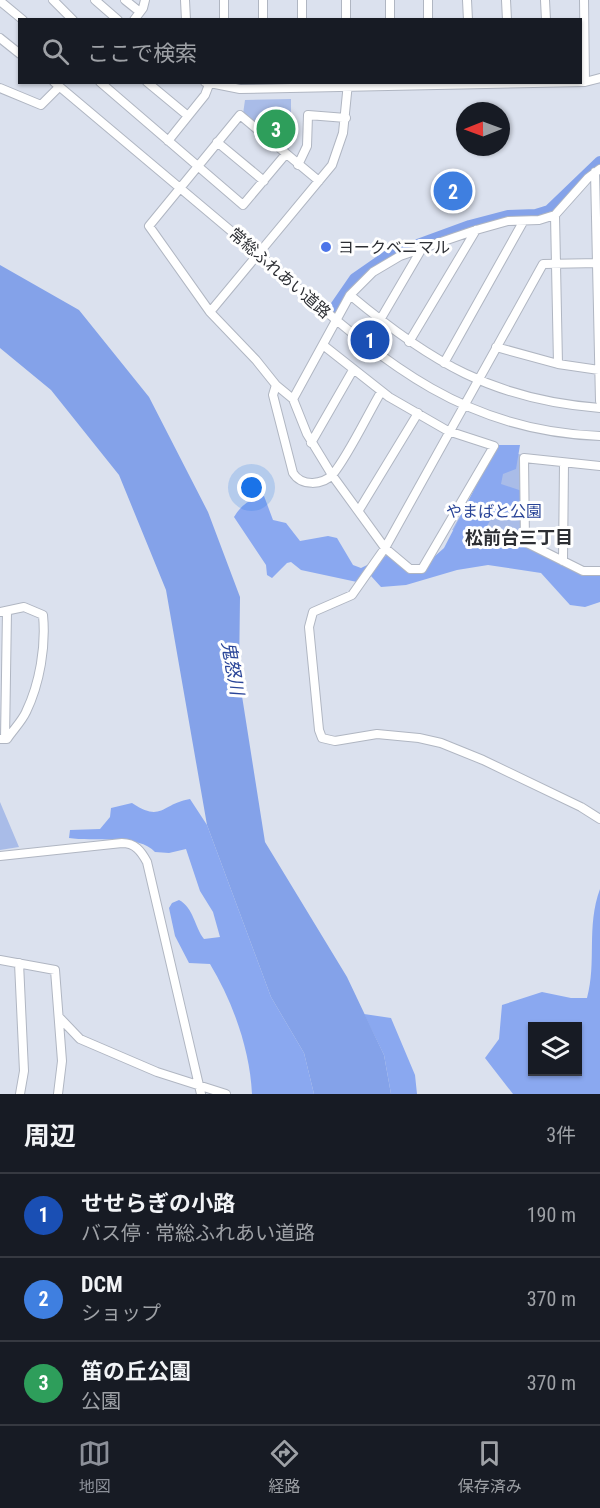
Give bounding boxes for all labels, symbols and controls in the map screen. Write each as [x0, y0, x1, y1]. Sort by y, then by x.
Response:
search box [18, 18, 582, 84]
icon: search [39, 35, 72, 68]
text: ここで検索 [87, 41, 197, 66]
north arrow [456, 102, 510, 156]
pin: 3 [256, 106, 296, 152]
pin: 2 [434, 168, 472, 213]
street label: 常総ふれあい道路 [225, 224, 335, 322]
place label: ヨークベニマル [338, 238, 450, 257]
marker: ヨークベニマル [319, 240, 333, 254]
pin: 1 [350, 318, 389, 362]
your location [237, 473, 266, 502]
park label: やまばと公園 [446, 502, 542, 521]
district label: 松前台三丁目 [465, 527, 573, 548]
water label: 鬼怒川 [218, 640, 248, 698]
map controls [528, 1022, 582, 1076]
button: layers [528, 1022, 582, 1076]
text: 周辺 [24, 1121, 76, 1151]
text: 3件 [546, 1123, 576, 1147]
text: せせらぎの小路 [81, 1191, 235, 1216]
text: 1 [38, 1203, 49, 1227]
text: 190 m [527, 1203, 576, 1227]
text: バス停 · 常総ふれあい道路 [81, 1221, 315, 1245]
text: DCM [81, 1272, 123, 1297]
text: 2 [38, 1287, 49, 1311]
text: 370 m [527, 1287, 576, 1311]
text: ショップ [81, 1301, 161, 1325]
text: 笛の丘公園 [81, 1359, 191, 1384]
text: 3 [38, 1371, 49, 1395]
text: 370 m [527, 1371, 576, 1395]
text: 公園 [81, 1389, 121, 1413]
tab: 地図 [78, 1437, 111, 1497]
tab: 経路 [268, 1437, 301, 1497]
tab: 保存済み [458, 1437, 522, 1497]

